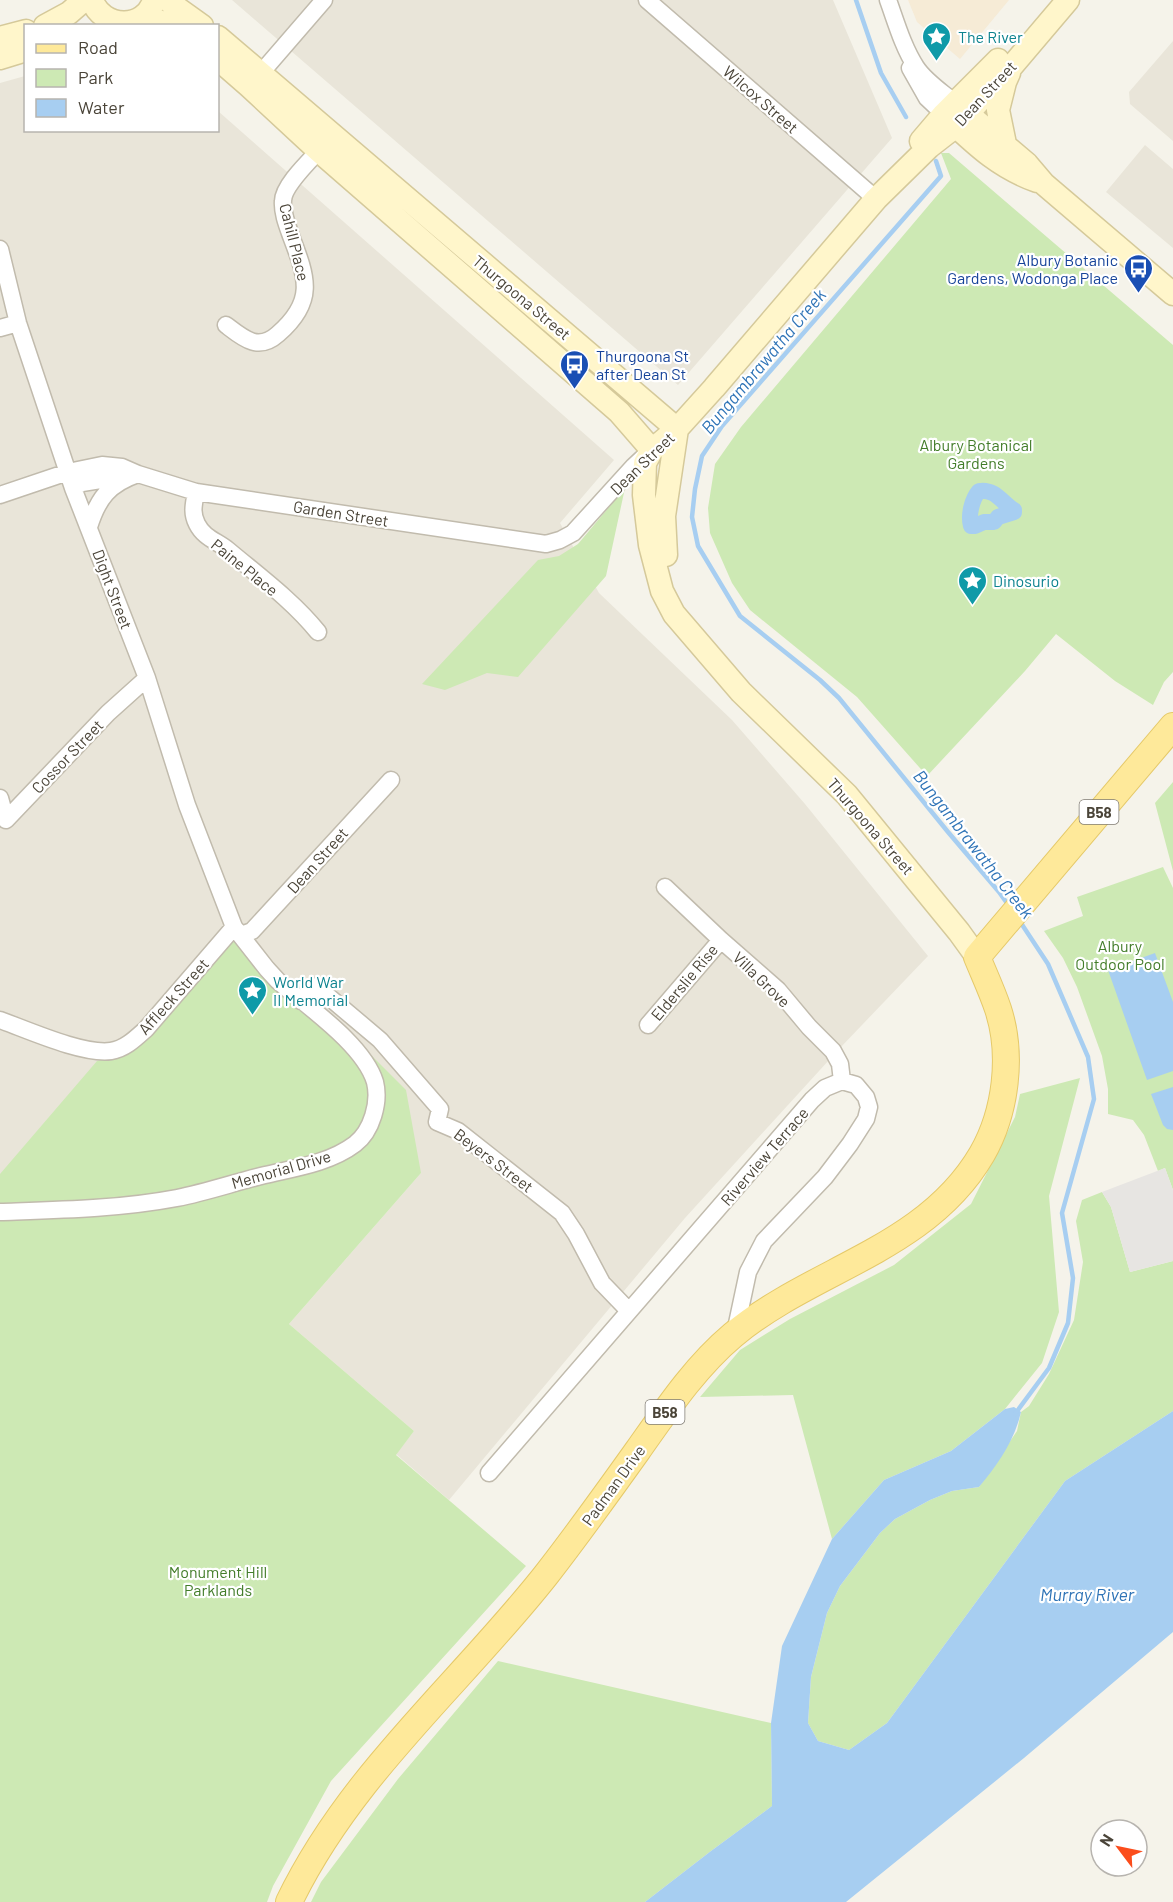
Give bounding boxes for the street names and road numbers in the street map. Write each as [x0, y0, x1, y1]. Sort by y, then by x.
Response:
street label: Dean Street [950, 57, 1020, 129]
street label: Wilcox Street [720, 61, 802, 137]
street label: Cahill Place [276, 201, 314, 283]
street label: Thurgoona Street [469, 251, 575, 343]
street label: Dean Street [606, 428, 678, 498]
street label: Garden Street [292, 496, 390, 530]
street label: Paine Place [208, 534, 282, 600]
street label: Dight Street [89, 546, 137, 632]
street label: Cossor Street [27, 715, 107, 797]
street label: Thurgoona Street [824, 774, 918, 878]
road number: B58 [1080, 800, 1118, 824]
street label: Dean Street [282, 823, 352, 897]
street label: Elderslie Rise [647, 940, 721, 1024]
street label: Villa Grove [729, 947, 795, 1011]
street label: Affleck Street [134, 954, 212, 1038]
street label: Riverview Terrace [716, 1103, 812, 1209]
street label: Beyers Street [451, 1124, 537, 1196]
street label: Memorial Drive [229, 1146, 333, 1192]
road number: B58 [646, 1400, 684, 1424]
street label: Padman Drive [577, 1441, 649, 1529]

